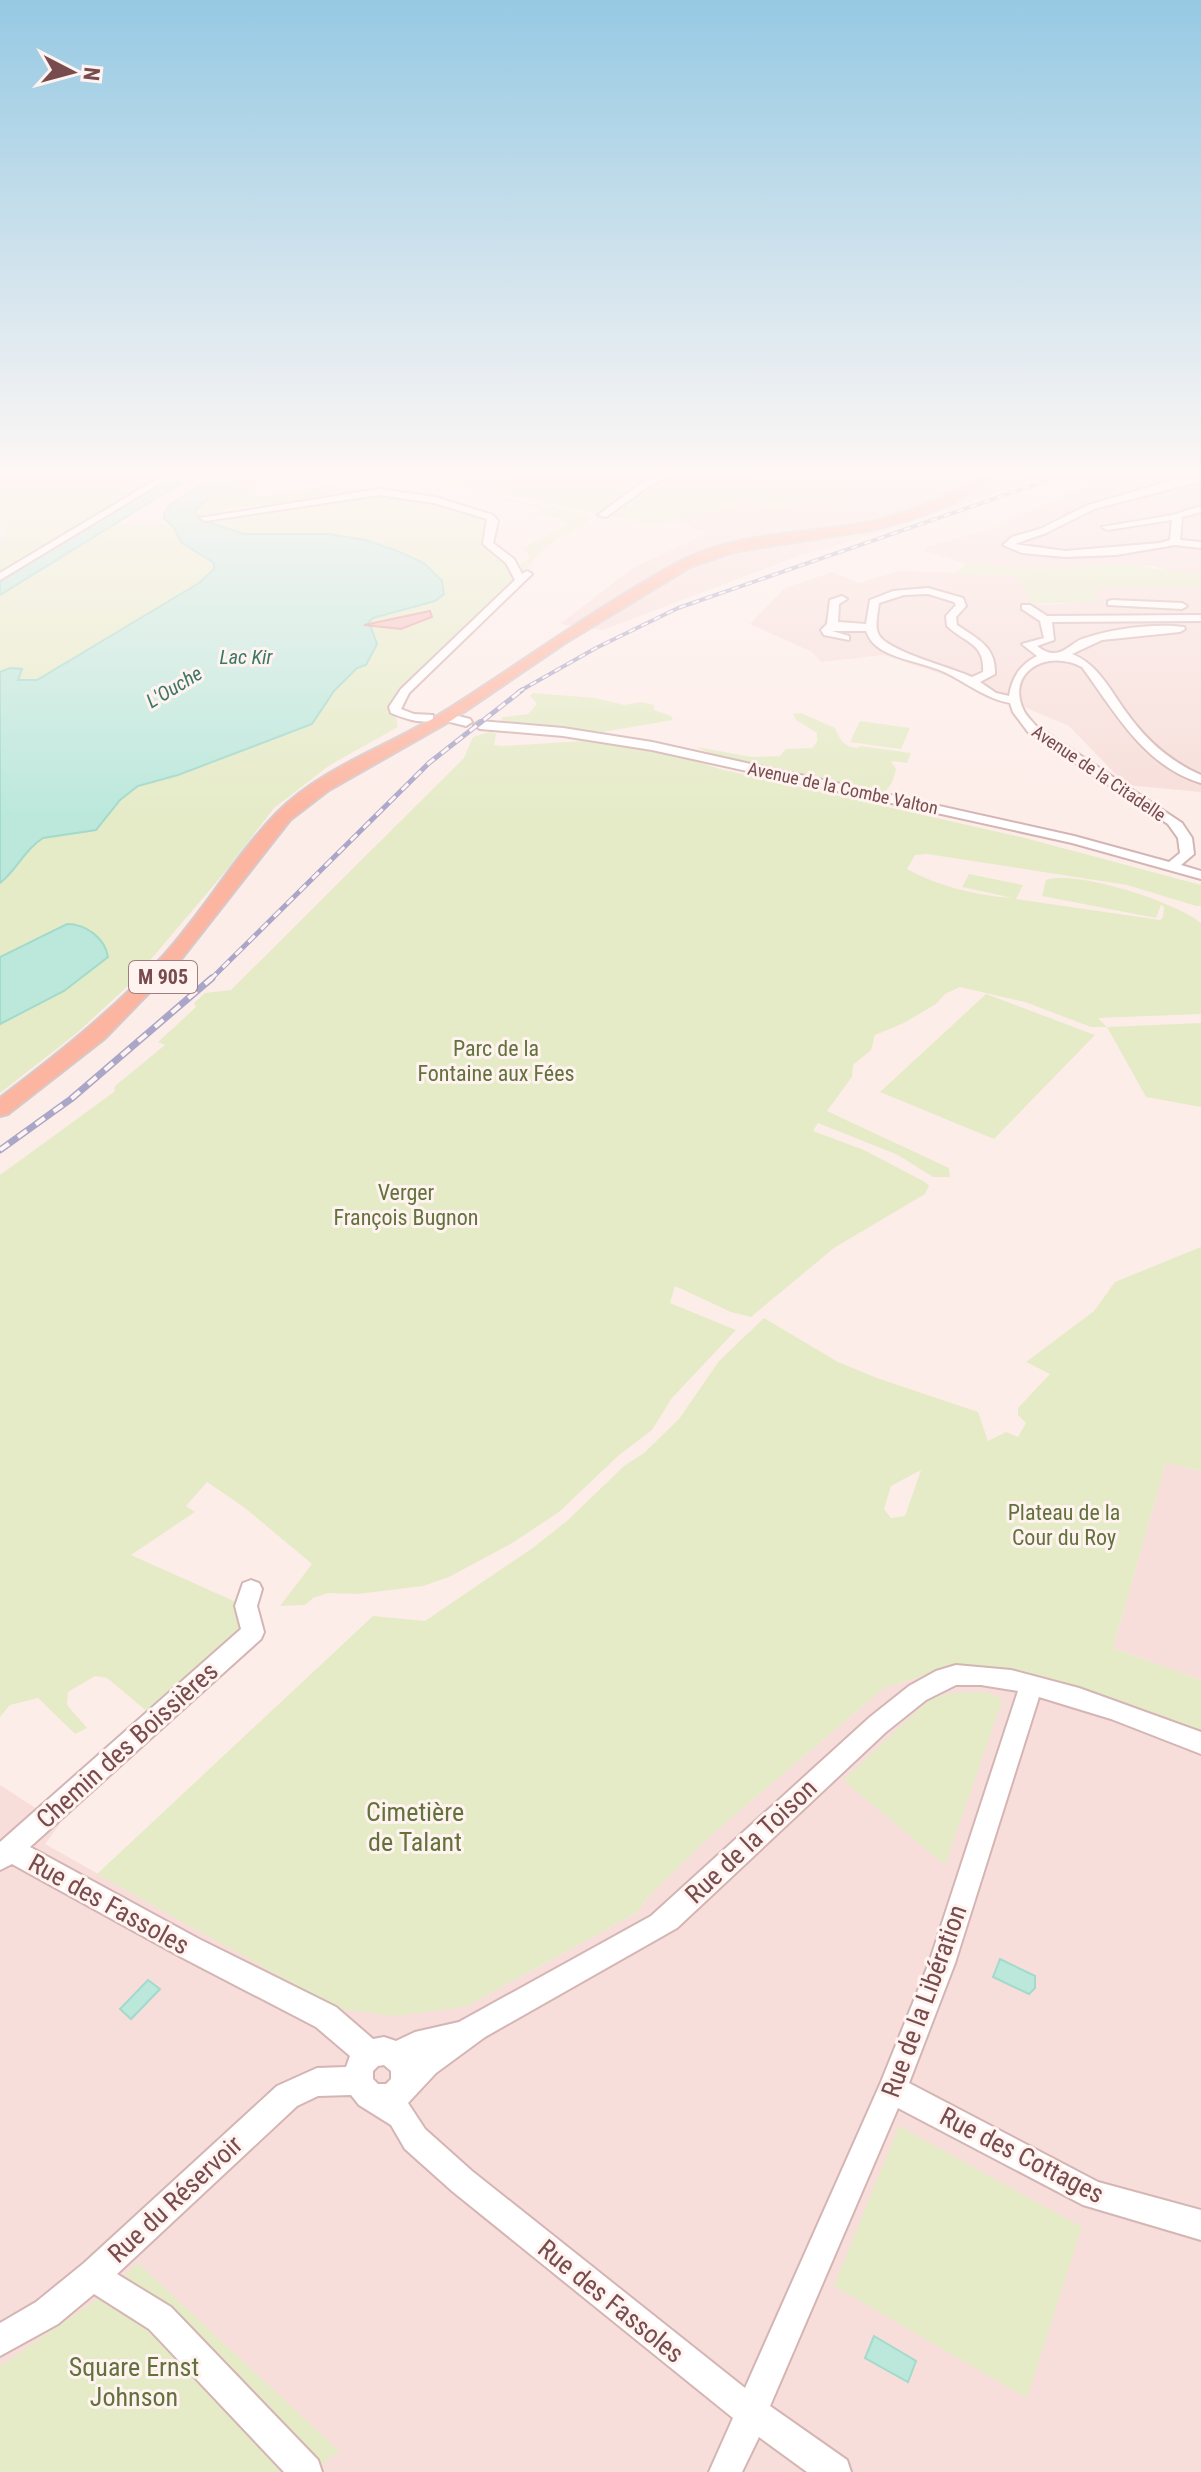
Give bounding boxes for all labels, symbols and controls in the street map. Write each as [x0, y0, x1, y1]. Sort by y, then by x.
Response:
north arrow [32, 32, 112, 112]
text: N [78, 66, 105, 82]
water label: Lac Kir [220, 645, 274, 669]
water label: L'Ouche [142, 661, 206, 713]
street label: Avenue de la Citadelle [1028, 720, 1170, 826]
street label: Avenue de la Combe Valton [746, 758, 940, 818]
road number: M 905 [129, 961, 197, 993]
park label: Parc de la Fontaine aux Fées [417, 1036, 575, 1086]
park label: Verger François Bugnon [334, 1180, 478, 1230]
park label: Plateau de la Cour du Roy [1008, 1500, 1120, 1550]
street label: Chemin des Boissières [30, 1656, 224, 1834]
street label: Rue de la Toison [679, 1773, 823, 1909]
park label: Cimetière de Talant [366, 1797, 464, 1857]
street label: Rue des Fassoles [24, 1848, 194, 1960]
street label: Rue de la Libération [875, 1901, 973, 2101]
street label: Rue des Cottages [935, 2101, 1109, 2209]
street label: Rue du Réservoir [102, 2129, 248, 2269]
street label: Rue des Fassoles [532, 2233, 690, 2369]
park label: Square Ernst Johnson [69, 2352, 199, 2412]

